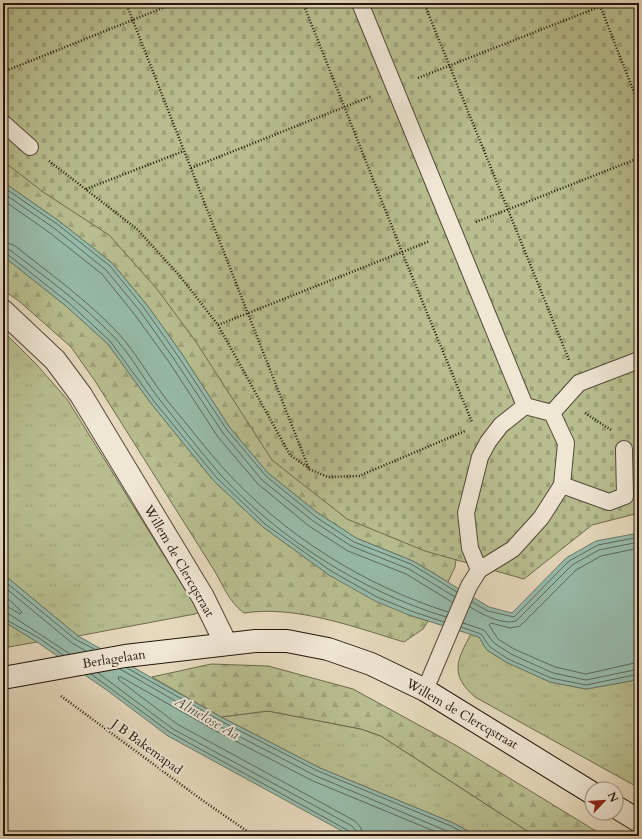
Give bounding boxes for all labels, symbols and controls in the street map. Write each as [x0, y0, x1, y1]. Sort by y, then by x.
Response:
street label: Willem de Clercqstraat [139, 501, 218, 620]
street label: Berlagelaan [81, 645, 147, 673]
street label: Willem de Clercqstraat [402, 674, 521, 753]
water label: Almelose Aa [171, 691, 243, 744]
street label: J B Bakemapad [106, 714, 186, 779]
north arrow [584, 781, 624, 821]
text: N [604, 789, 622, 805]

